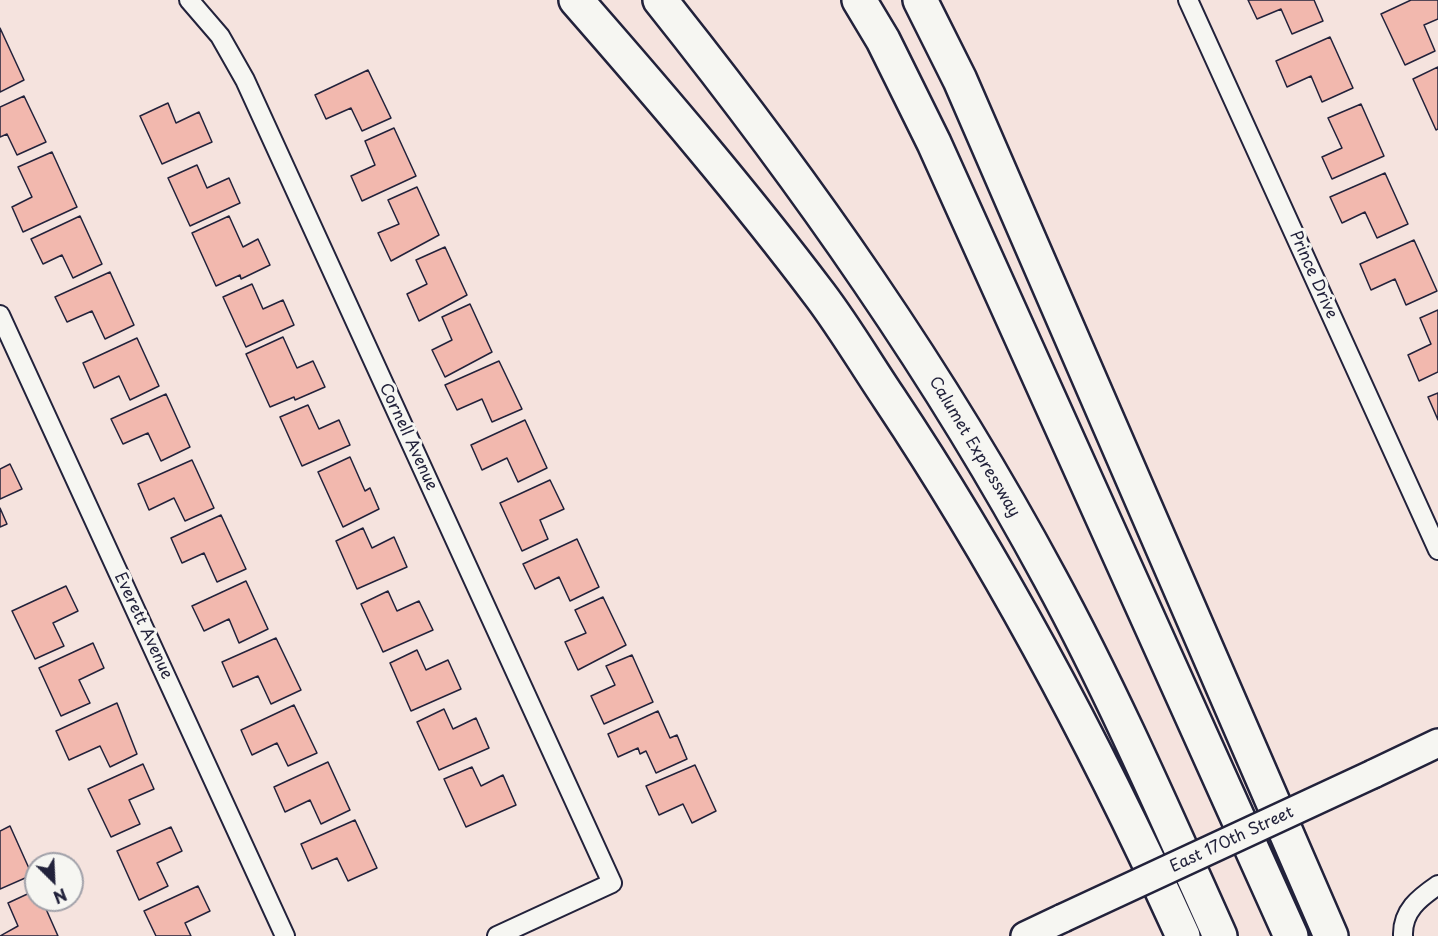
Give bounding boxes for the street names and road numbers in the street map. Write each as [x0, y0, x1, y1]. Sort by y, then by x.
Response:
street label: Prince Drive [1285, 228, 1341, 322]
street label: Calumet Expressway [924, 373, 1024, 521]
street label: Cornell Avenue [375, 380, 441, 494]
street label: Everett Avenue [110, 570, 176, 682]
street label: East 170th Street [1167, 803, 1297, 877]

